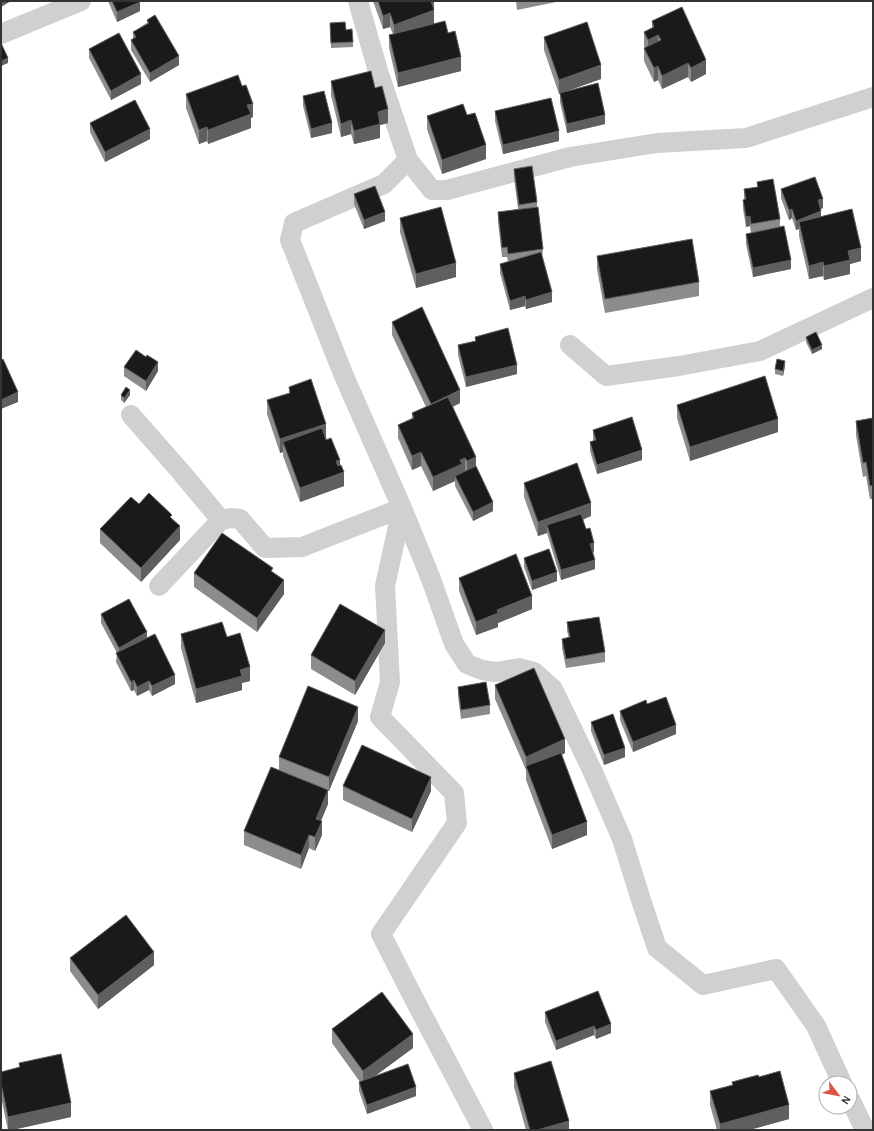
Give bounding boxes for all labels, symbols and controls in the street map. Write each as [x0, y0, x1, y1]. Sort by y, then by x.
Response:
north arrow [818, 1075, 858, 1115]
text: N [839, 1094, 853, 1106]

